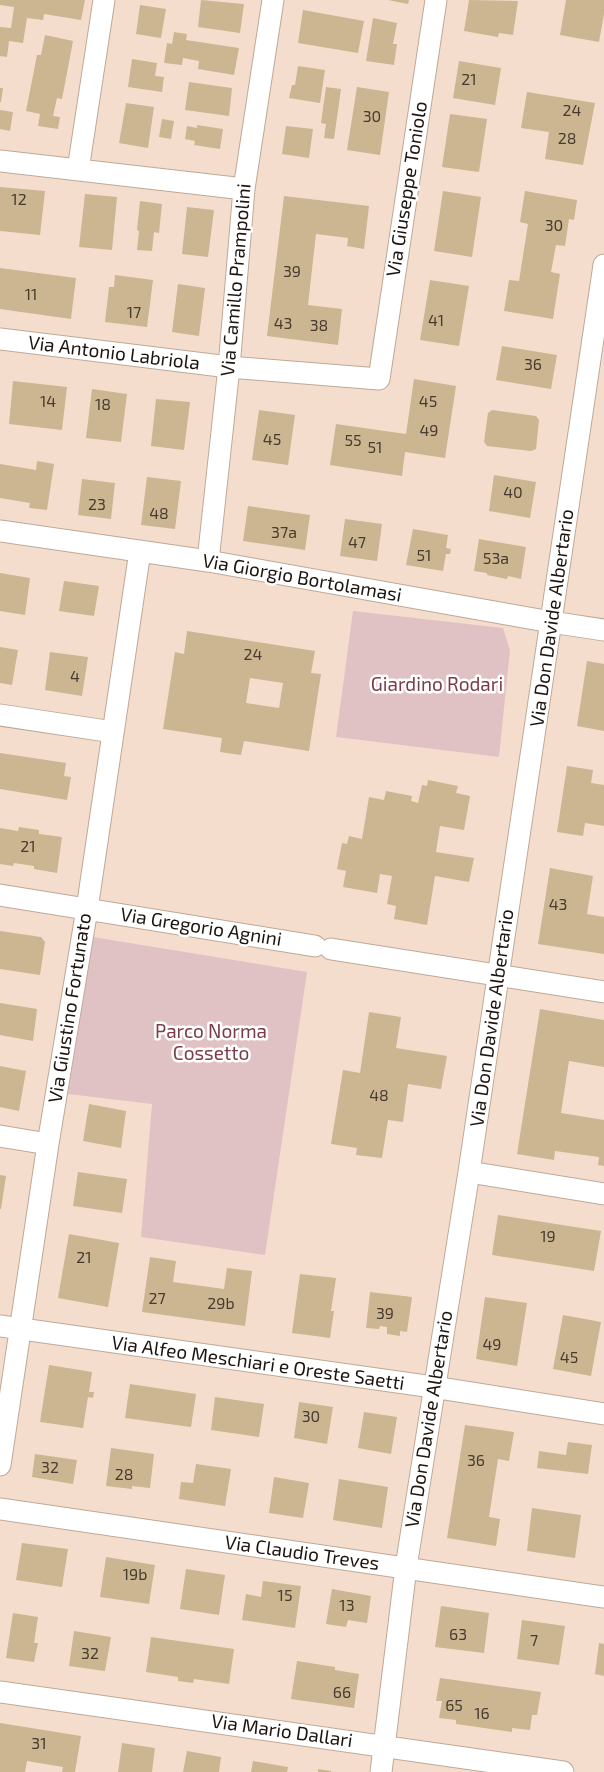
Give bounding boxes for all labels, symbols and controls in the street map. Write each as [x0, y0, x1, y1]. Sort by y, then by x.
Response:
house number: 21 [461, 70, 477, 90]
street label: Via Giuseppe Toniolo [382, 100, 432, 278]
house number: 24 [563, 101, 581, 121]
house number: 30 [363, 107, 381, 127]
house number: 28 [558, 129, 576, 149]
street label: Via Camillo Prampolini [216, 183, 256, 377]
house number: 12 [11, 190, 27, 210]
house number: 30 [545, 216, 563, 236]
house number: 39 [283, 262, 301, 282]
house number: 11 [25, 285, 37, 305]
house number: 17 [127, 303, 141, 323]
house number: 41 [428, 311, 444, 331]
house number: 43 [274, 314, 292, 334]
house number: 38 [310, 316, 328, 336]
street label: Via Antonio Labriola [27, 331, 201, 375]
house number: 36 [524, 355, 542, 375]
house number: 14 [40, 392, 56, 412]
house number: 45 [419, 392, 437, 412]
house number: 18 [95, 395, 111, 415]
house number: 49 [420, 421, 438, 441]
house number: 45 [263, 430, 281, 450]
house number: 55 [344, 431, 362, 451]
house number: 51 [368, 438, 382, 458]
house number: 40 [503, 483, 523, 503]
house number: 23 [88, 495, 106, 515]
house number: 48 [149, 504, 169, 524]
street label: Via Don Davide Albertario [525, 508, 579, 728]
house number: 37a [271, 523, 297, 543]
house number: 47 [348, 533, 366, 553]
house number: 51 [417, 546, 431, 566]
street label: Via Giorgio Bortolamasi [201, 549, 403, 607]
house number: 53a [483, 549, 509, 569]
house number: 24 [244, 645, 262, 665]
house number: 4 [70, 667, 80, 687]
park label: Giardino Rodari [371, 674, 503, 696]
house number: 21 [20, 837, 36, 857]
house number: 43 [549, 895, 567, 915]
street label: Via Gregorio Agnini [119, 903, 283, 951]
street label: Via Don Davide Albertario [465, 908, 519, 1128]
street label: Via Giustino Fortunato [44, 911, 96, 1105]
park label: Parco Norma Cossetto [155, 1021, 267, 1065]
house number: 48 [369, 1086, 389, 1106]
house number: 19 [540, 1227, 556, 1247]
house number: 21 [76, 1248, 92, 1268]
house number: 27 [148, 1289, 166, 1309]
house number: 29b [207, 1294, 235, 1314]
house number: 39 [376, 1304, 394, 1324]
street label: Via Don Davide Albertario [401, 1309, 457, 1529]
street label: Via Alfeo Meschiari e Oreste Saetti [110, 1331, 406, 1395]
house number: 49 [483, 1335, 501, 1355]
house number: 45 [560, 1348, 578, 1368]
house number: 30 [302, 1407, 320, 1427]
house number: 36 [467, 1451, 485, 1471]
house number: 32 [41, 1458, 59, 1478]
house number: 28 [115, 1465, 133, 1485]
street label: Via Claudio Treves [223, 1531, 381, 1575]
house number: 19b [123, 1565, 147, 1585]
house number: 15 [278, 1586, 292, 1606]
house number: 13 [339, 1596, 355, 1616]
house number: 63 [449, 1625, 467, 1645]
house number: 7 [530, 1631, 538, 1651]
house number: 32 [81, 1644, 99, 1664]
house number: 66 [333, 1683, 351, 1703]
house number: 65 [445, 1696, 463, 1716]
house number: 16 [474, 1704, 490, 1724]
street label: Via Mario Dallari [210, 1710, 354, 1752]
house number: 31 [31, 1734, 47, 1754]

